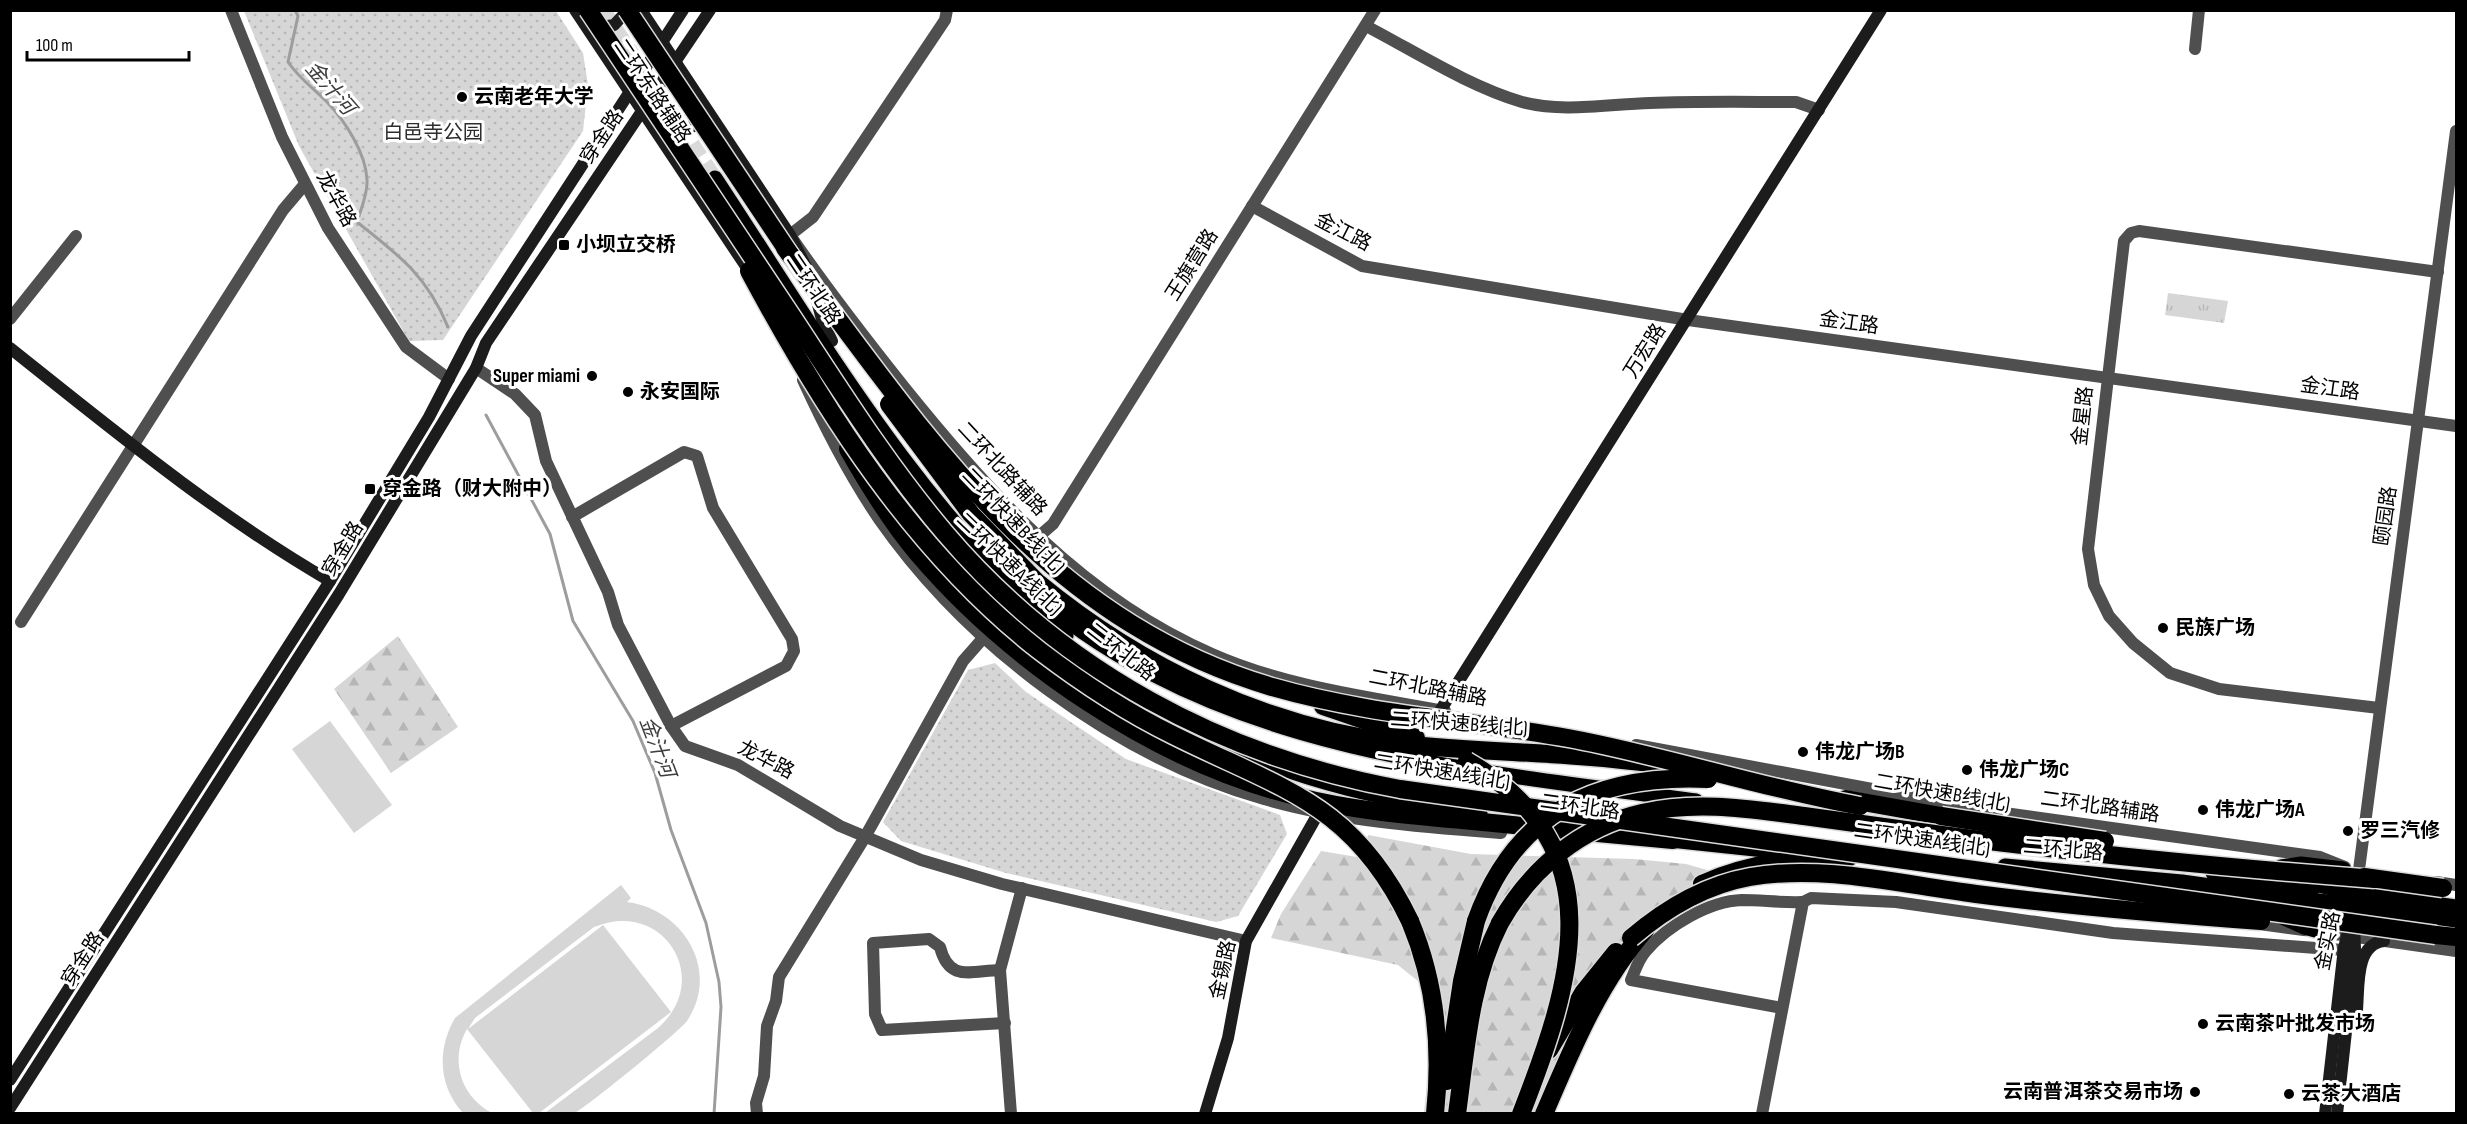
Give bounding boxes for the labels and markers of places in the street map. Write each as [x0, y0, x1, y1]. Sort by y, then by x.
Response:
place label: 云南老年大学 [474, 85, 594, 109]
marker: 云南老年大学 [455, 90, 469, 104]
place label: 小坝立交桥 [576, 233, 676, 257]
marker: 小坝立交桥 [557, 238, 571, 252]
place label: Super miami [493, 364, 580, 388]
marker: Super miami [585, 369, 599, 383]
place label: 永安国际 [640, 380, 720, 404]
marker: 永安国际 [621, 385, 635, 399]
place label: 穿金路（财大附中） [382, 477, 562, 501]
marker: 穿金路（财大附中） [363, 482, 377, 496]
place label: 民族广场 [2175, 616, 2255, 640]
marker: 民族广场 [2156, 621, 2170, 635]
place label: 伟龙广场B [1815, 740, 1905, 764]
marker: 伟龙广场B [1796, 745, 1810, 759]
place label: 伟龙广场C [1979, 758, 2069, 782]
marker: 伟龙广场C [1960, 763, 1974, 777]
place label: 伟龙广场A [2215, 798, 2305, 822]
marker: 伟龙广场A [2196, 803, 2210, 817]
place label: 罗三汽修 [2360, 819, 2440, 843]
marker: 罗三汽修 [2341, 824, 2355, 838]
place label: 云南茶叶批发市场 [2215, 1012, 2375, 1036]
marker: 云南茶叶批发市场 [2196, 1017, 2210, 1031]
place label: 云南普洱茶交易市场 [2003, 1080, 2183, 1104]
place label: 云茶大酒店 [2301, 1082, 2401, 1106]
marker: 云南普洱茶交易市场 [2188, 1085, 2202, 1099]
marker: 云茶大酒店 [2282, 1087, 2296, 1101]

